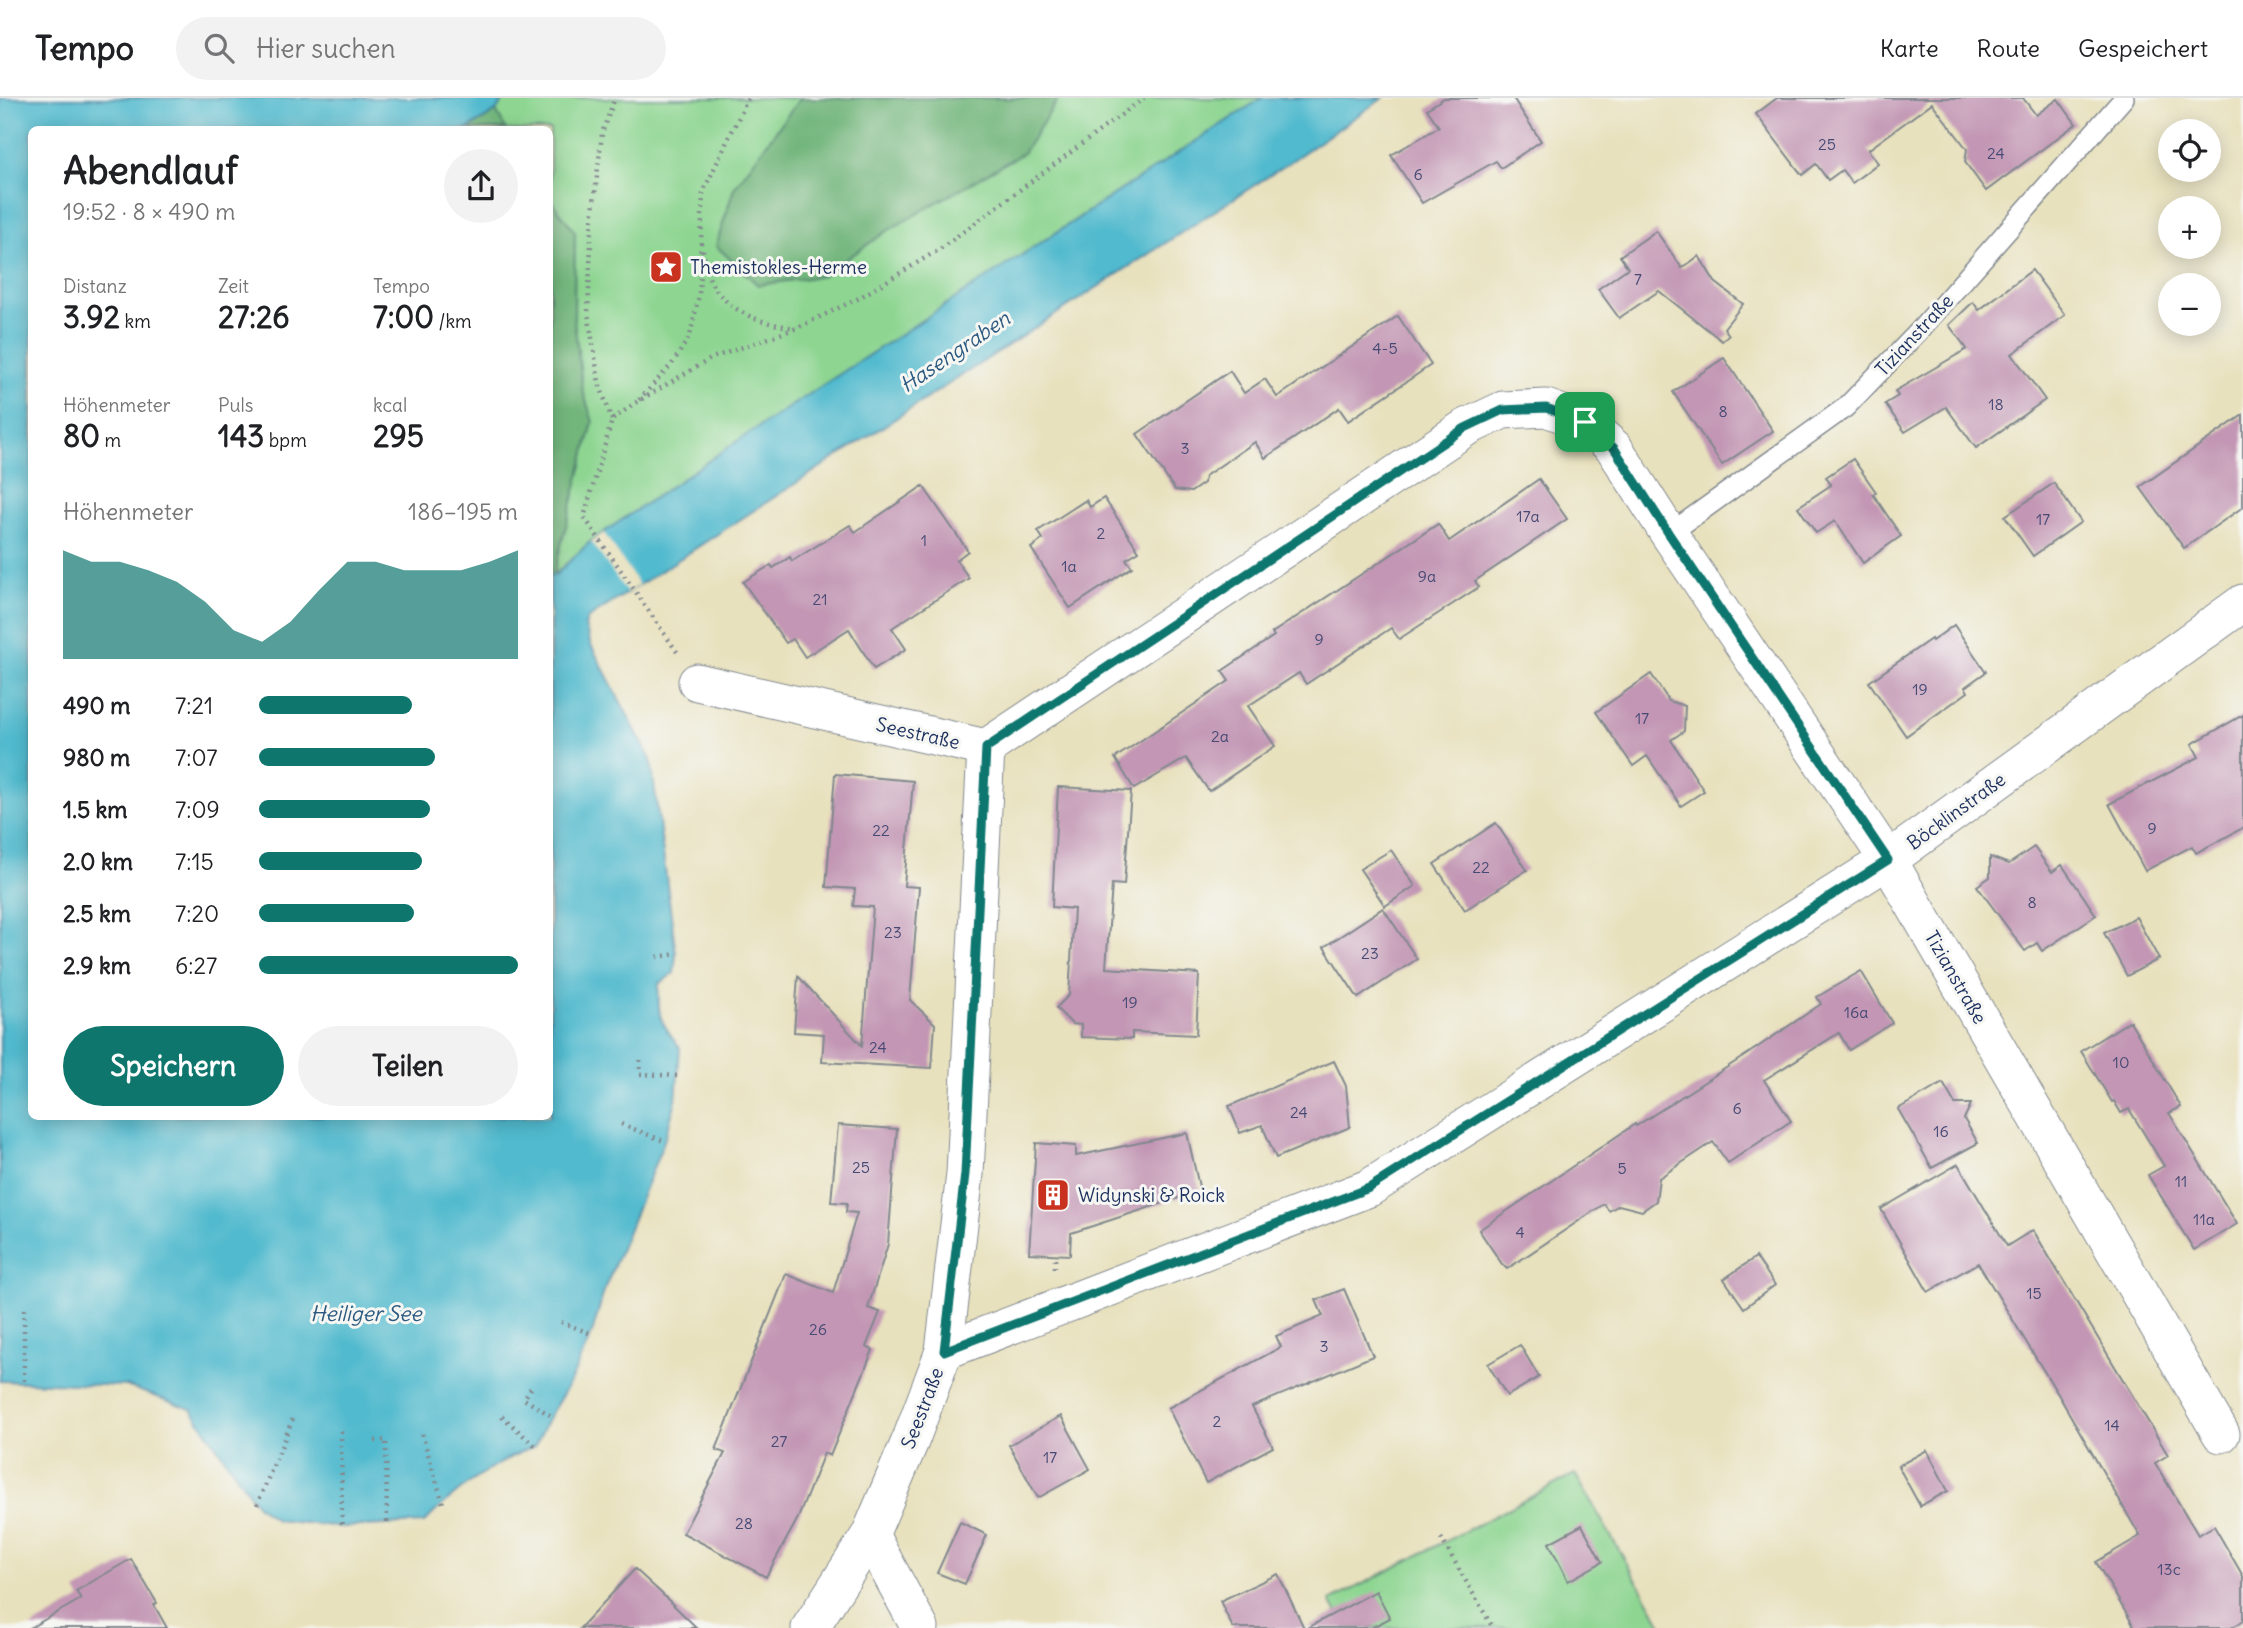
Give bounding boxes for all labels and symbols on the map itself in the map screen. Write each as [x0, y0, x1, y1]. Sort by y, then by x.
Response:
house number: 25 [1818, 134, 1836, 154]
house number: 24 [1987, 143, 2005, 163]
house number: 6 [1413, 164, 1423, 184]
place icon: Themistokles-Herme [647, 248, 685, 286]
place label: Themistokles-Herme [690, 255, 867, 279]
house number: 7 [1634, 269, 1642, 289]
street label: Tizianstraße [1870, 289, 1958, 381]
water label: Hasengraben [894, 304, 1016, 398]
house number: 4-5 [1372, 338, 1398, 358]
pin [1555, 392, 1615, 452]
house number: 18 [1988, 394, 2004, 414]
house number: 8 [1718, 401, 1728, 421]
house number: 3 [1180, 438, 1190, 458]
house number: 17a [1516, 506, 1540, 526]
house number: 17 [2036, 509, 2050, 529]
house number: 2 [1097, 523, 1106, 543]
house number: 1 [921, 530, 927, 550]
house number: 1a [1061, 556, 1077, 576]
house number: 9a [1418, 566, 1436, 586]
house number: 21 [812, 589, 828, 609]
house number: 9 [1314, 629, 1324, 649]
house number: 19 [1912, 679, 1928, 699]
house number: 17 [1635, 708, 1649, 728]
street label: Seestraße [874, 712, 962, 754]
house number: 2a [1211, 726, 1229, 746]
street label: Böcklinstraße [1902, 767, 2010, 855]
house number: 9 [2147, 818, 2157, 838]
house number: 22 [872, 820, 890, 840]
house number: 22 [1472, 857, 1490, 877]
house number: 8 [2027, 892, 2037, 912]
house number: 23 [884, 922, 902, 942]
street label: Tizianstraße [1920, 926, 1992, 1028]
house number: 23 [1361, 943, 1379, 963]
house number: 19 [1122, 992, 1138, 1012]
house number: 16a [1844, 1002, 1868, 1022]
house number: 24 [869, 1037, 887, 1057]
house number: 10 [2113, 1052, 2129, 1072]
house number: 6 [1732, 1098, 1742, 1118]
house number: 24 [1290, 1102, 1308, 1122]
house number: 16 [1933, 1121, 1949, 1141]
house number: 25 [852, 1157, 870, 1177]
house number: 5 [1617, 1158, 1627, 1178]
house number: 11 [2175, 1171, 2187, 1191]
building icon: Widynski & Roick [1034, 1176, 1072, 1214]
place label: Widynski & Roick [1078, 1183, 1225, 1207]
house number: 11a [2193, 1209, 2215, 1229]
house number: 4 [1515, 1222, 1525, 1242]
house number: 15 [2026, 1283, 2042, 1303]
water label: Heiliger See [310, 1300, 423, 1327]
house number: 26 [809, 1319, 827, 1339]
house number: 3 [1319, 1336, 1329, 1356]
street label: Seestraße [896, 1364, 948, 1452]
house number: 2 [1213, 1411, 1222, 1431]
house number: 14 [2104, 1415, 2120, 1435]
house number: 27 [771, 1431, 787, 1451]
house number: 17 [1043, 1447, 1057, 1467]
house number: 28 [735, 1513, 753, 1533]
house number: 13c [2157, 1559, 2181, 1579]

